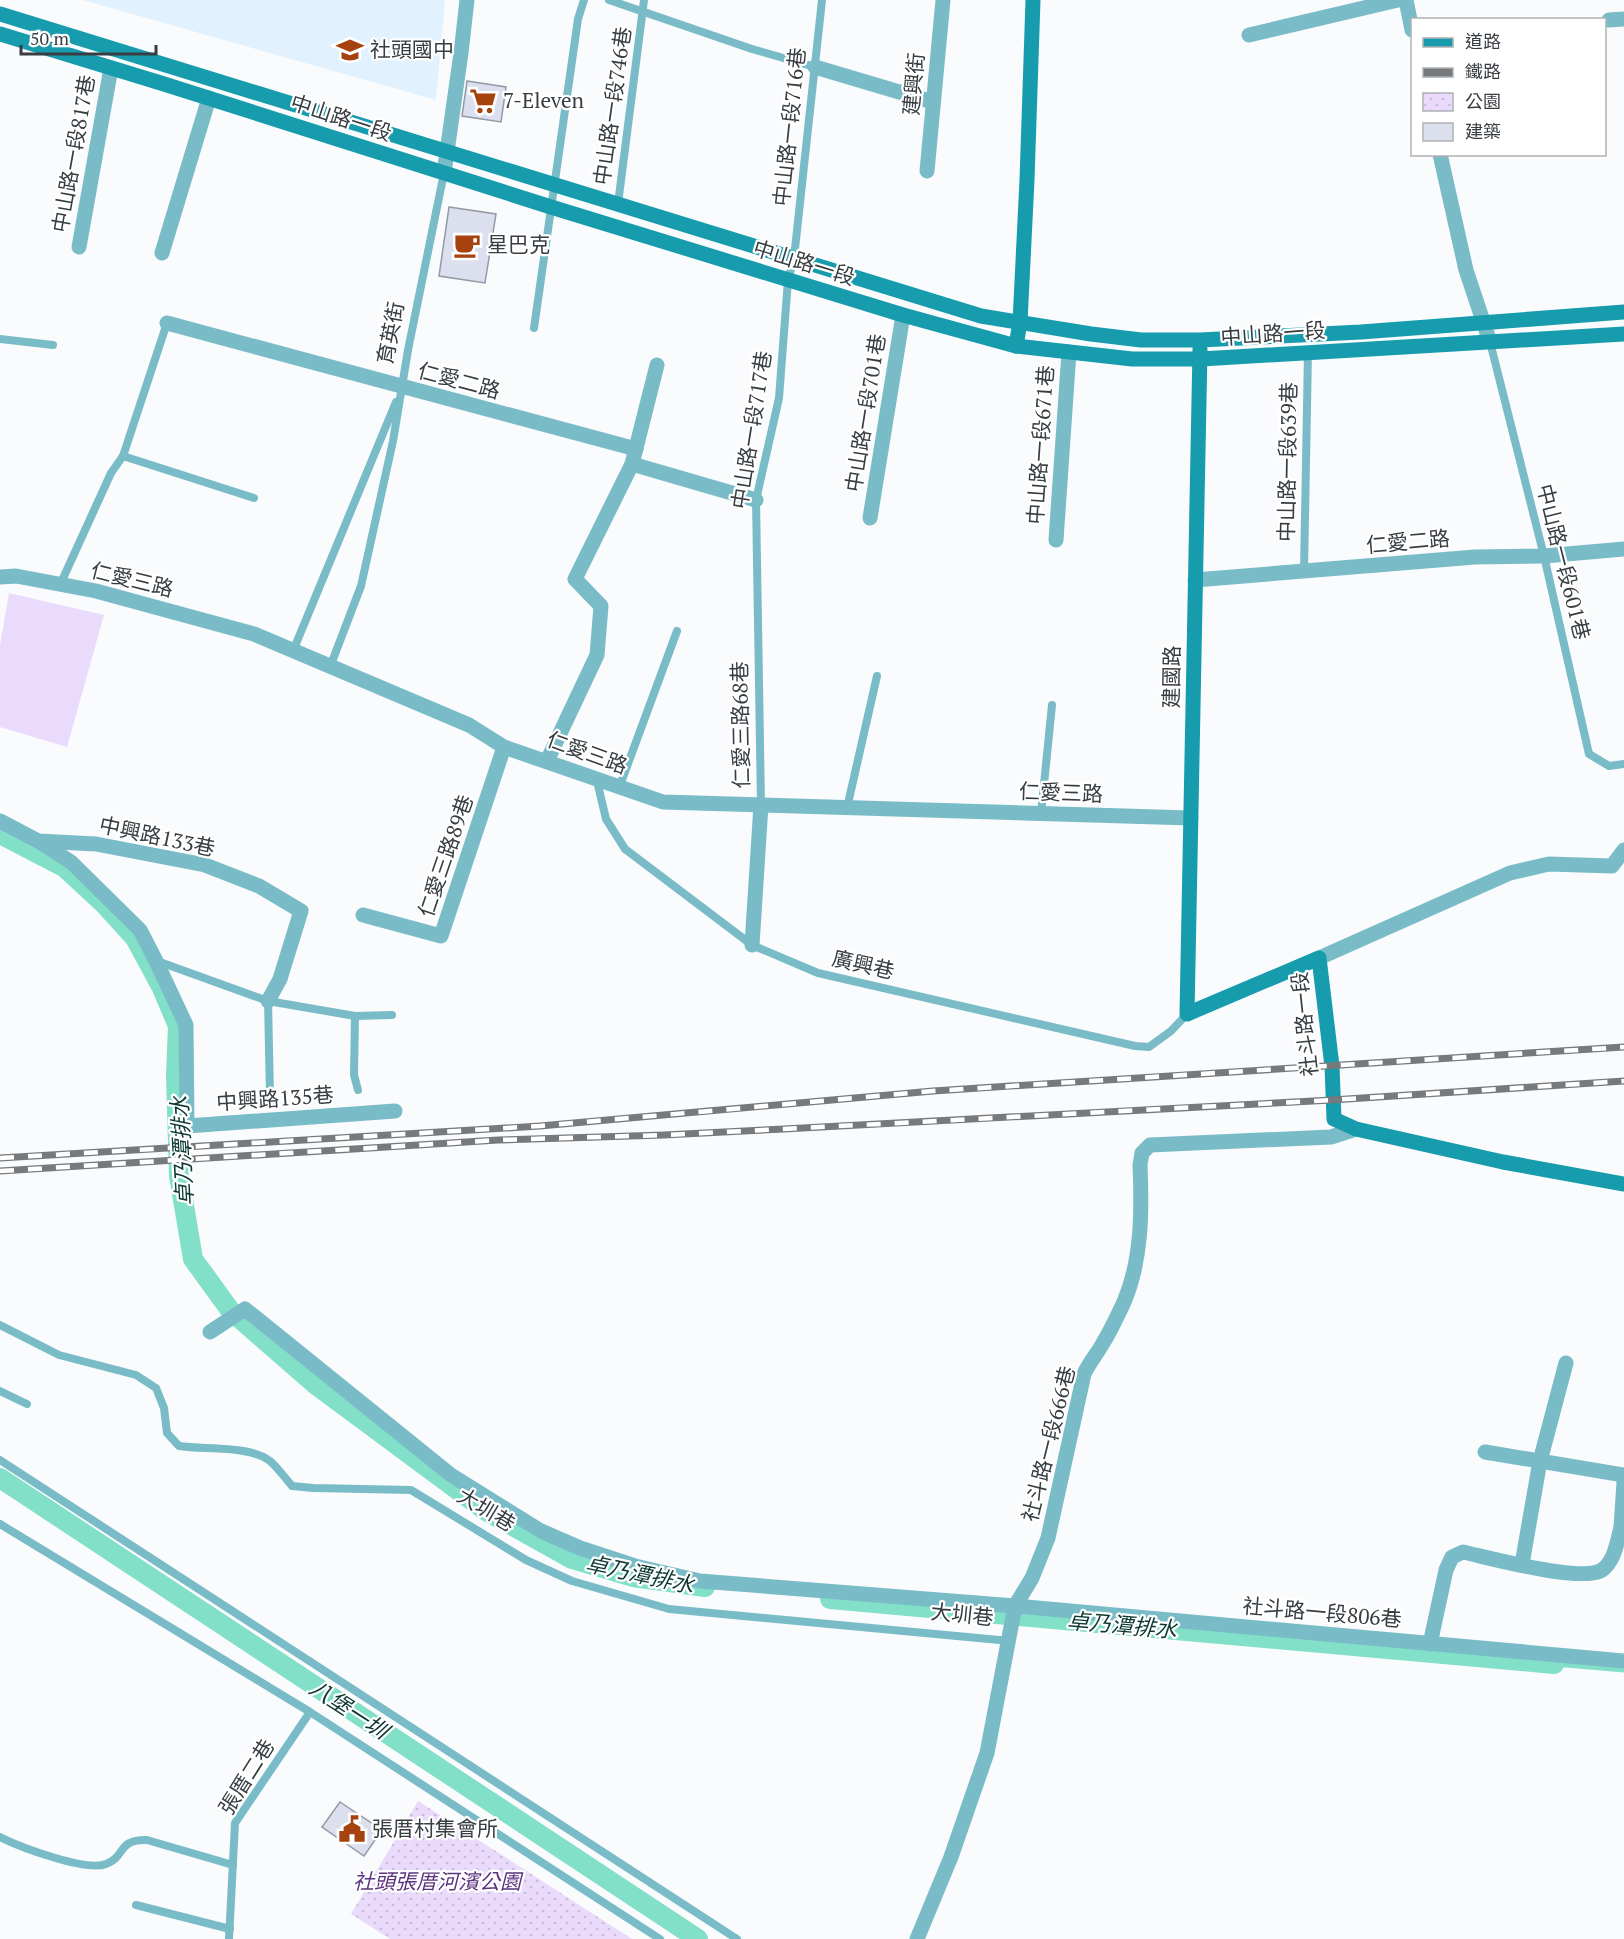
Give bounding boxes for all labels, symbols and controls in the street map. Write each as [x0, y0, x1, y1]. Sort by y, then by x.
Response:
scale bar [21, 18, 156, 56]
legend [1411, 18, 1606, 156]
street label: 中山路一段746巷 [587, 25, 637, 187]
text: 50 m [30, 26, 70, 50]
text: 道路 [1465, 29, 1501, 53]
school or university icon: 社頭國中 [335, 35, 365, 65]
place label: 社頭國中 [370, 35, 454, 63]
street label: 中山路一段716巷 [767, 46, 811, 208]
street label: 建興街 [896, 51, 930, 117]
text: 鐵路 [1465, 59, 1501, 83]
street label: 中山路一段817巷 [45, 73, 101, 235]
supermarket icon: 7-Eleven [468, 86, 498, 116]
place label: 7-Eleven [503, 86, 585, 114]
street label: 中山路一段 [287, 88, 396, 147]
text: 公園 [1465, 89, 1501, 113]
text: 建築 [1465, 119, 1501, 143]
cafe icon: 星巴克 [452, 230, 482, 260]
place label: 星巴克 [487, 230, 550, 258]
street label: 中山路一段 [750, 233, 859, 291]
street label: 育英街 [370, 299, 410, 366]
street label: 中山路一段 [1220, 315, 1326, 351]
street label: 中山路一段701巷 [839, 332, 891, 494]
street label: 中山路一段717巷 [725, 349, 777, 511]
street label: 仁愛二路 [415, 356, 503, 404]
street label: 中山路一段671巷 [1020, 364, 1060, 526]
street label: 中山路一段639巷 [1272, 382, 1302, 542]
street label: 中山路一段601巷 [1531, 481, 1597, 643]
street label: 仁愛二路 [1365, 523, 1451, 559]
street label: 仁愛三路 [88, 555, 176, 603]
street label: 建國路 [1156, 645, 1186, 709]
street label: 仁愛三路68巷 [725, 661, 755, 789]
street label: 仁愛三路 [543, 725, 632, 780]
street label: 仁愛三路 [1019, 777, 1103, 807]
street label: 仁愛三路89巷 [411, 791, 479, 920]
street label: 中興路133巷 [97, 810, 218, 862]
street label: 廣興巷 [829, 943, 897, 985]
street label: 社斗路一段 [1285, 970, 1323, 1078]
street label: 中興路135巷 [215, 1080, 335, 1116]
water label: 卓乃潭排水 [164, 1094, 199, 1207]
street label: 社斗路一段666巷 [1015, 1363, 1081, 1525]
street label: 大圳巷 [452, 1481, 521, 1537]
water label: 卓乃潭排水 [583, 1548, 698, 1599]
street label: 社斗路一段806巷 [1241, 1591, 1403, 1633]
street label: 大圳巷 [929, 1597, 995, 1631]
water label: 卓乃潭排水 [1066, 1605, 1179, 1644]
water label: 八堡一圳 [304, 1672, 397, 1746]
street label: 張厝二巷 [212, 1733, 280, 1820]
public building icon: 張厝村集會所 [337, 1814, 367, 1844]
place label: 張厝村集會所 [372, 1814, 498, 1842]
park label: 社頭張厝河濱公園 [353, 1867, 524, 1895]

